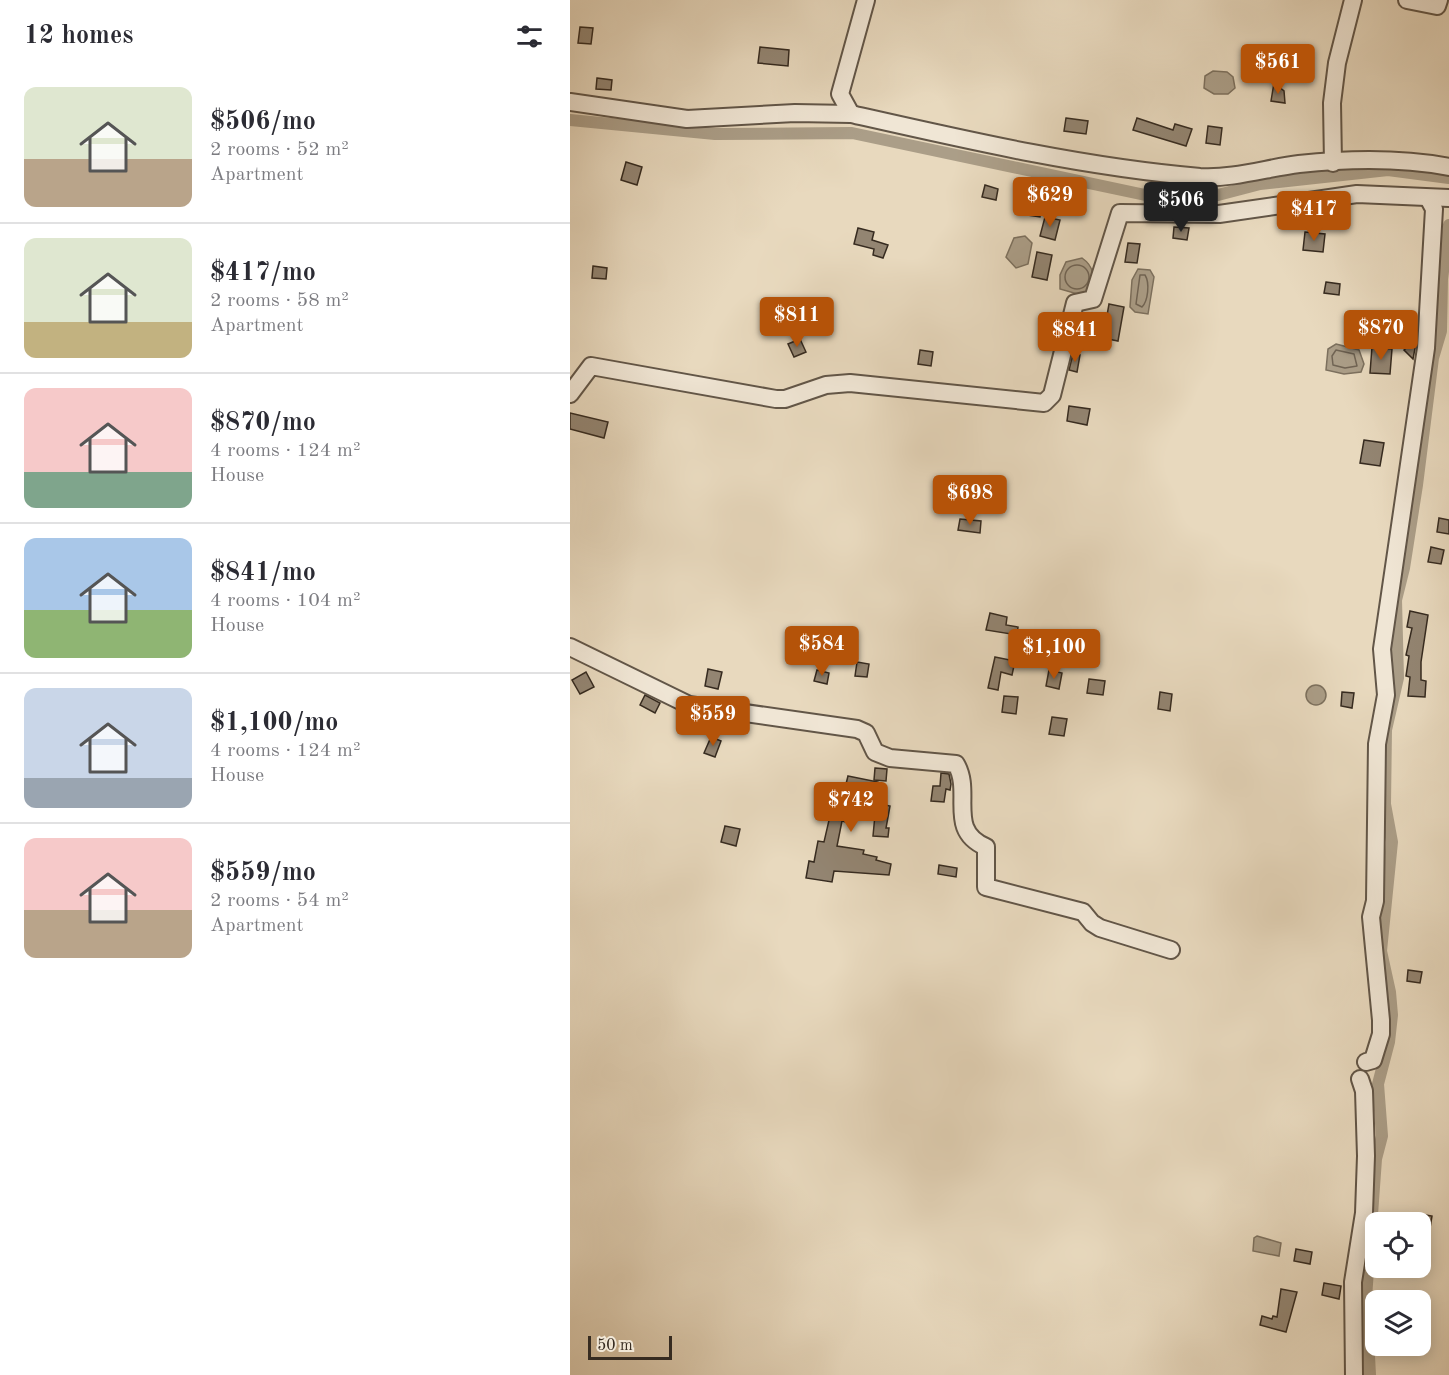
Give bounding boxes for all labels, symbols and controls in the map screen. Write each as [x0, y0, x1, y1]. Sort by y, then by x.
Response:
icon: filters [513, 20, 546, 53]
text: 12 homes [24, 23, 133, 49]
pin: $561 [1242, 44, 1314, 95]
text: $561 [1255, 53, 1301, 73]
text: $506/mo [210, 109, 316, 135]
icon: home [72, 111, 144, 183]
text: 2 rooms · 52 m² [210, 140, 349, 160]
text: Apartment [210, 165, 304, 185]
pin: $629 [1014, 177, 1086, 228]
pin: $506 [1145, 182, 1217, 233]
text: $629 [1027, 186, 1073, 206]
text: $506 [1158, 191, 1204, 211]
pin: $417 [1278, 191, 1350, 242]
text: $417 [1291, 200, 1337, 220]
text: $417/mo [210, 260, 316, 286]
icon: home [72, 262, 144, 334]
text: 2 rooms · 58 m² [210, 291, 349, 311]
pin: $811 [761, 297, 833, 348]
text: $811 [774, 306, 820, 326]
pin: $870 [1345, 310, 1417, 361]
pin: $841 [1039, 312, 1111, 363]
text: Apartment [210, 316, 304, 336]
text: $870 [1358, 319, 1404, 339]
text: $841 [1052, 321, 1098, 341]
text: $870/mo [210, 410, 316, 436]
icon: home [72, 412, 144, 484]
text: 4 rooms · 124 m² [210, 441, 360, 461]
text: House [210, 466, 264, 486]
pin: $698 [934, 475, 1006, 526]
text: $698 [947, 484, 993, 504]
text: $841/mo [210, 560, 316, 586]
icon: home [72, 562, 144, 634]
text: 4 rooms · 104 m² [210, 591, 360, 611]
text: House [210, 616, 264, 636]
pin: $584 [786, 626, 858, 677]
pin: $1,100 [1005, 629, 1103, 680]
text: $584 [799, 635, 845, 655]
text: $1,100 [1022, 638, 1086, 658]
pin: $559 [677, 696, 749, 747]
text: $559 [690, 705, 736, 725]
text: $1,100/mo [210, 710, 338, 736]
icon: home [72, 712, 144, 784]
text: 4 rooms · 124 m² [210, 741, 360, 761]
text: House [210, 766, 264, 786]
pin: $742 [815, 782, 887, 833]
text: $742 [828, 791, 874, 811]
text: $559/mo [210, 860, 316, 886]
icon: home [72, 862, 144, 934]
text: 2 rooms · 54 m² [210, 891, 349, 911]
text: Apartment [210, 916, 304, 936]
map controls [1365, 1212, 1431, 1356]
button: locate [1365, 1212, 1431, 1278]
button: layers [1365, 1290, 1431, 1356]
scale bar [588, 1333, 672, 1360]
text: 50 m [597, 1338, 633, 1354]

